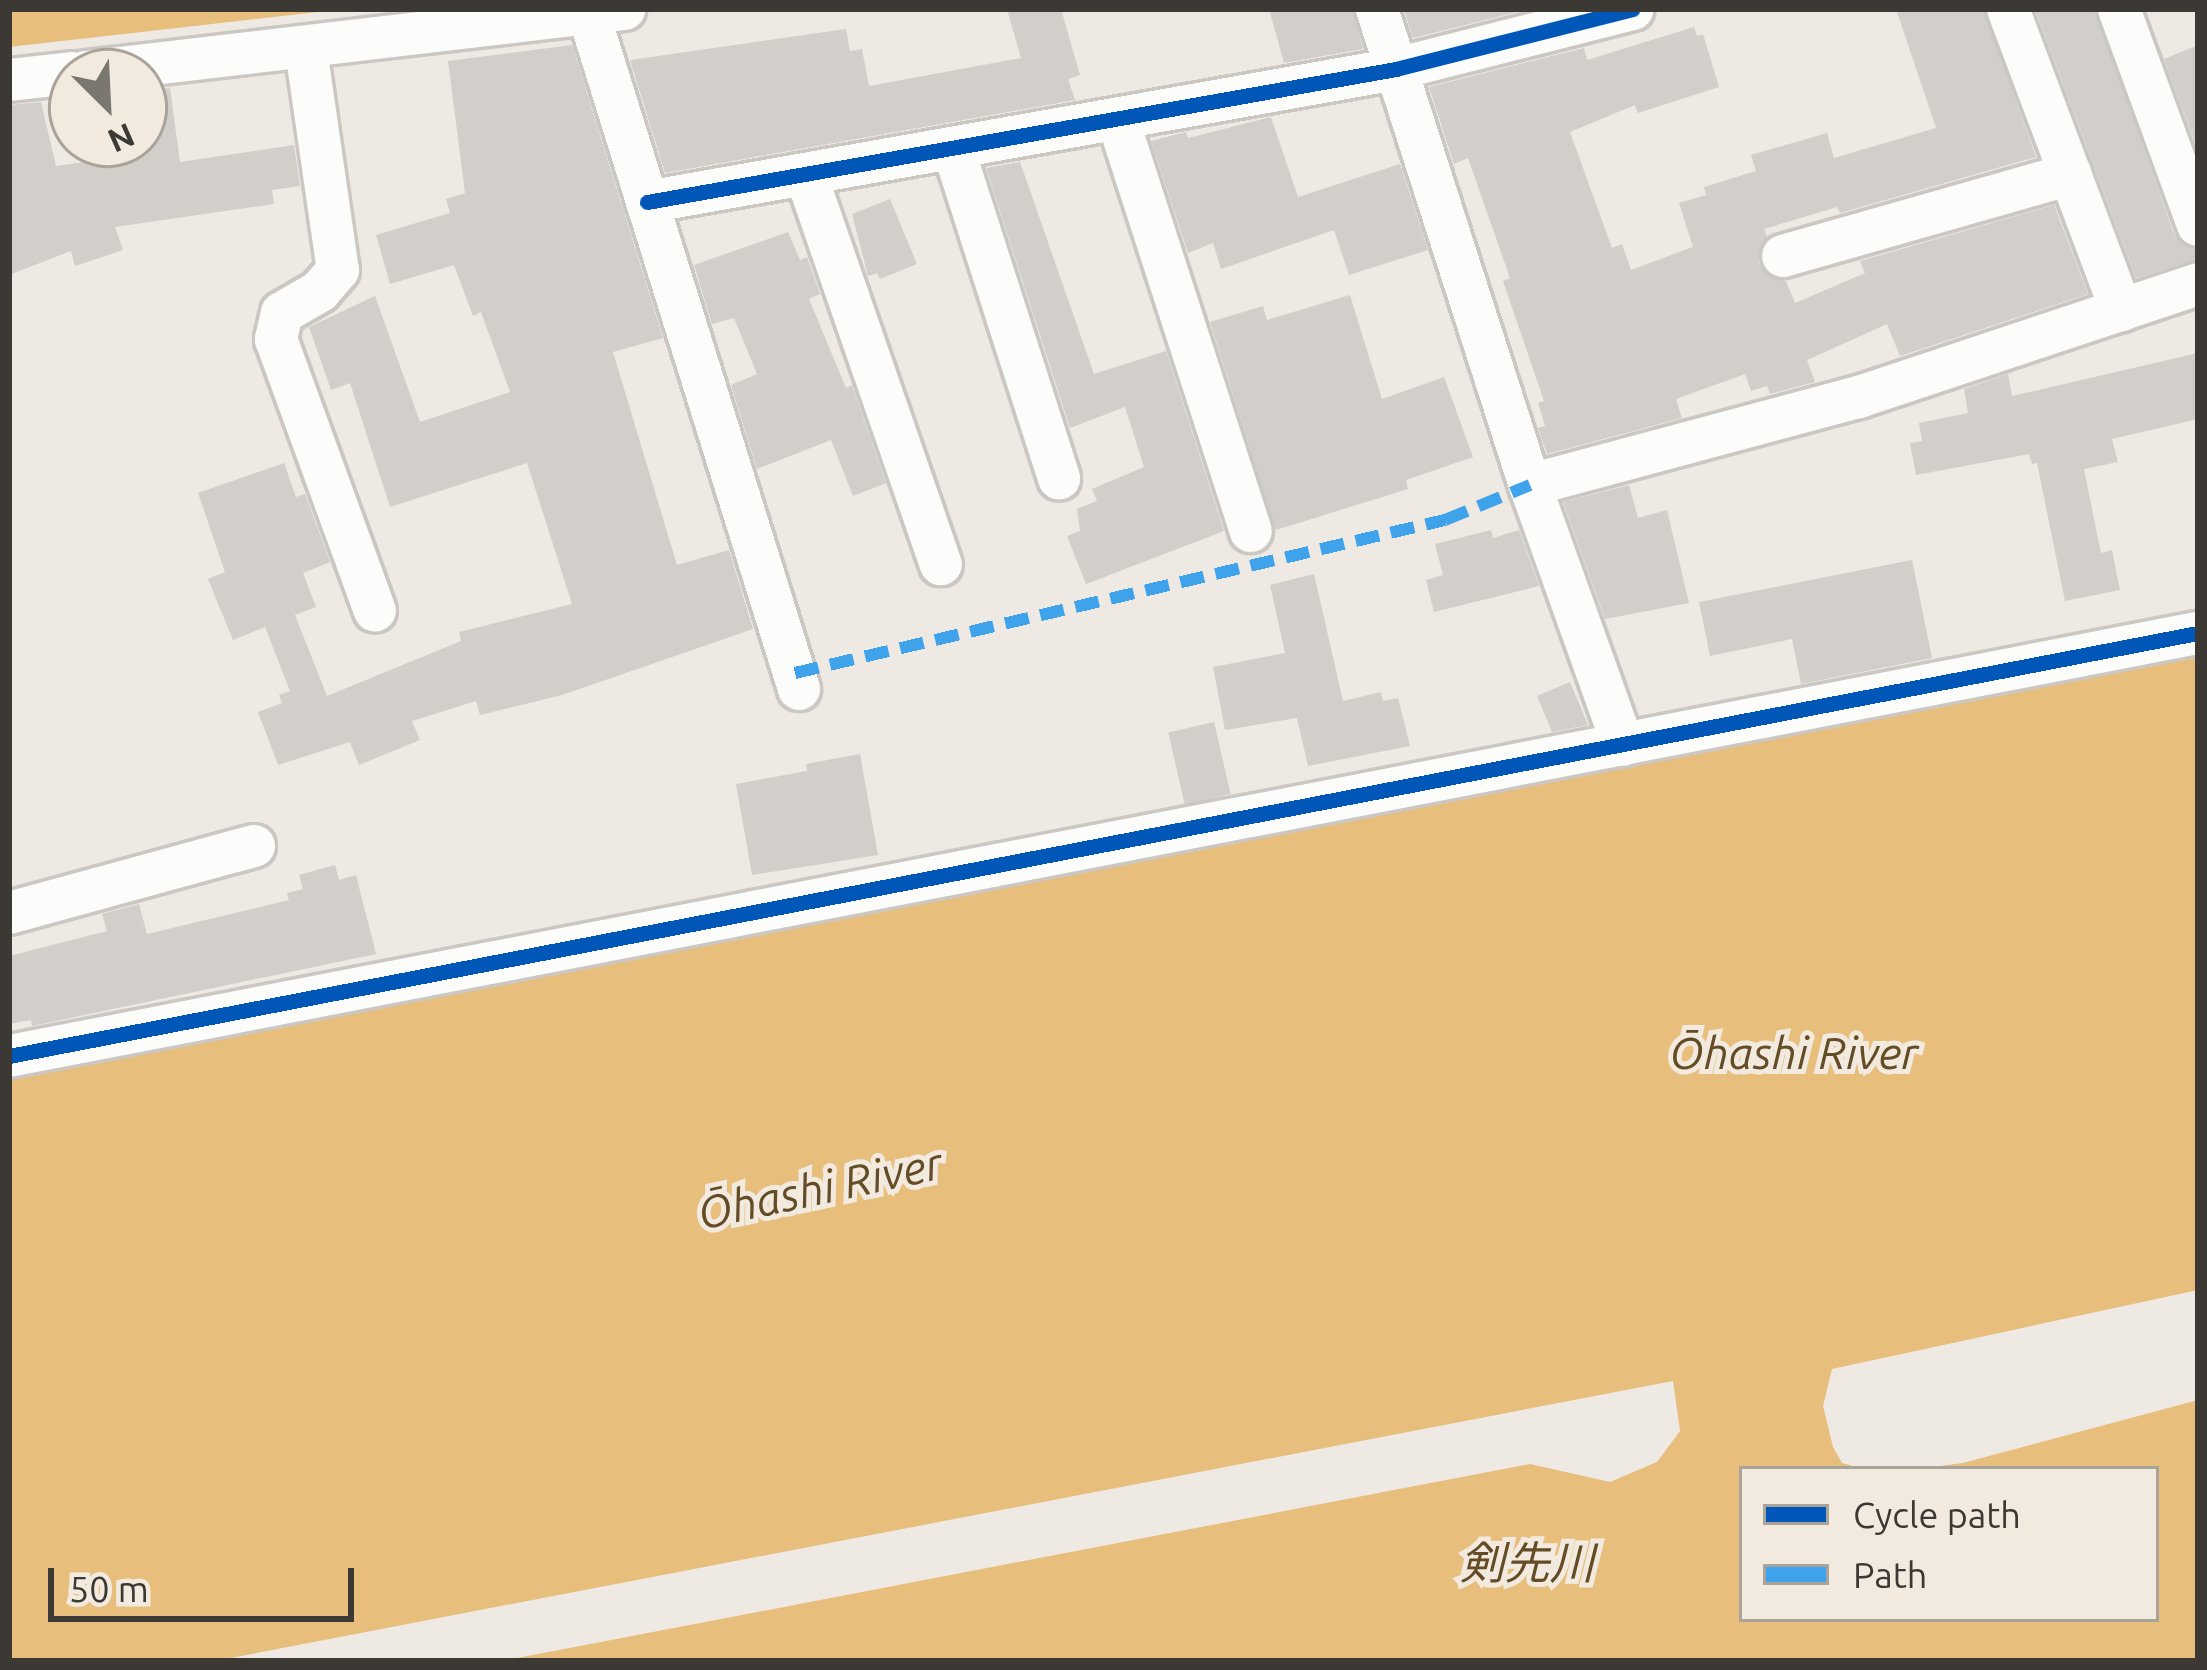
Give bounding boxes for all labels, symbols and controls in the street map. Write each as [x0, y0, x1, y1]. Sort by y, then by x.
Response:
north arrow [48, 48, 168, 168]
text: N [103, 117, 140, 161]
water label: Ōhashi River [1669, 1026, 1919, 1080]
water label: Ōhashi River [693, 1136, 947, 1240]
legend [1739, 1466, 2159, 1622]
text: Cycle path [1853, 1494, 2021, 1535]
water label: 剣先川 [1460, 1536, 1594, 1590]
scale bar [54, 1544, 360, 1618]
text: Path [1853, 1554, 1927, 1595]
text: 50 m [69, 1568, 149, 1609]

